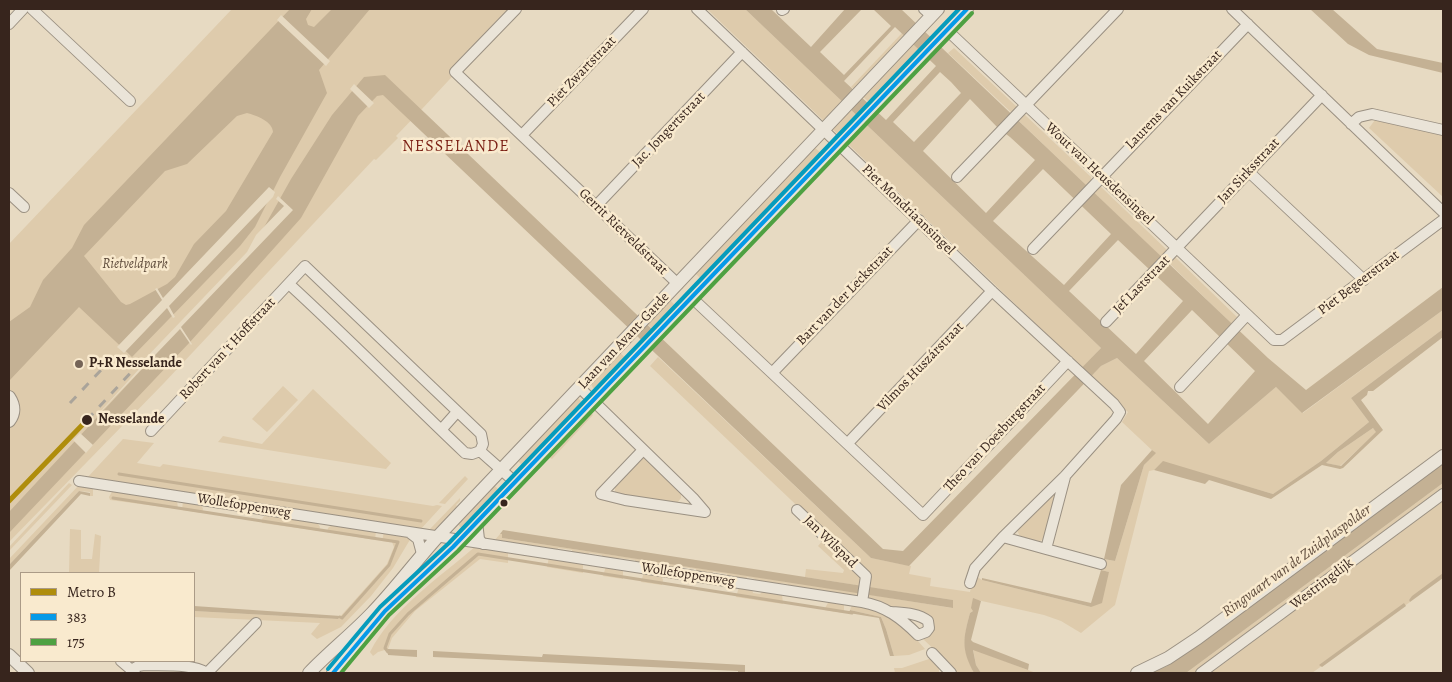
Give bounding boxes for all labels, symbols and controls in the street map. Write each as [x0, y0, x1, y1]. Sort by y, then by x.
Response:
street label: Piet Zwartstraat [544, 33, 620, 111]
street label: Laurens van Kuikstraat [1122, 47, 1226, 153]
street label: Jac. Jongertstraat [629, 89, 709, 171]
street label: Wout van Heusdensingel [1041, 119, 1157, 229]
street label: Jan Sirksstraat [1214, 135, 1284, 207]
district label: NESSELANDE [401, 137, 511, 157]
street label: Piet Mondriaansingel [858, 161, 958, 259]
street label: Gerrit Rietveldstraat [575, 185, 671, 279]
street label: Bart van der Leckstraat [793, 243, 897, 349]
street label: Piet Begeerstraat [1315, 247, 1403, 319]
street label: Jef Laststraat [1110, 252, 1174, 318]
park label: Rietveldpark [102, 257, 168, 273]
street label: Laan van Avant-Garde [575, 289, 673, 393]
street label: Robert van 't Hoffstraat [176, 295, 280, 403]
street label: Vilmos Huszárstraat [874, 319, 968, 415]
place label: P+R Nesselande [89, 356, 182, 372]
marker: P+R Nesselande [73, 358, 85, 370]
street label: Theo van Doesburgstraat [941, 380, 1049, 496]
place label: Nesselande [98, 412, 165, 428]
marker: Nesselande [80, 413, 94, 427]
street label: Wollefoppenweg [196, 490, 292, 522]
unlabelled marker [499, 498, 509, 508]
water label: Ringvaart van de Zuidplaspolder [1219, 501, 1375, 621]
street label: Jan Wilspad [800, 512, 860, 572]
street label: Westringdijk [1287, 555, 1357, 613]
street label: Wollefoppenweg [640, 559, 736, 591]
legend [20, 572, 195, 662]
text: Metro B [67, 582, 116, 602]
text: 383 [67, 607, 87, 627]
text: 175 [67, 632, 85, 652]

